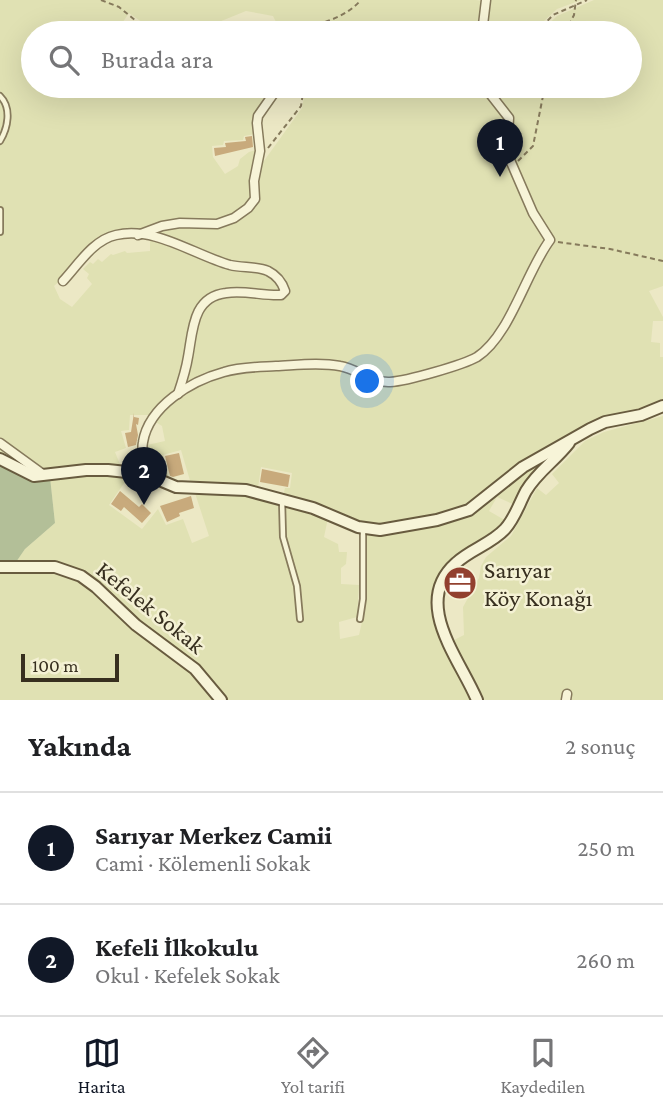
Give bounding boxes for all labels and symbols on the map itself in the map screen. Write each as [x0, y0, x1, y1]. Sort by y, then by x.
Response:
pin: 1 [477, 119, 523, 177]
your location [350, 364, 384, 398]
pin: 2 [121, 447, 167, 505]
street label: Kefelek Sokak [91, 555, 211, 659]
place label: Sarıyar Köy Konağı [484, 556, 592, 611]
office icon: Sarıyar Köy Konağı [441, 564, 479, 602]
scale bar [21, 651, 119, 683]

